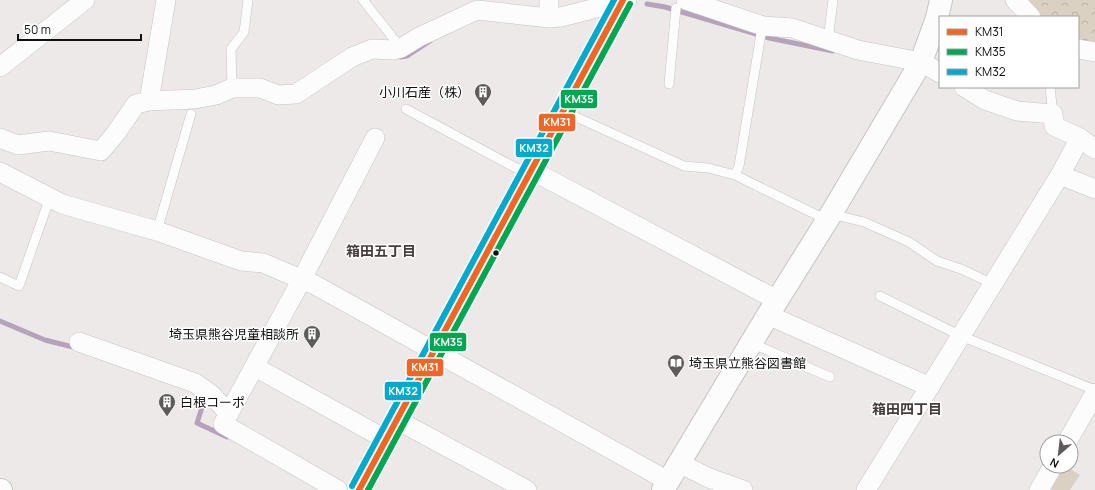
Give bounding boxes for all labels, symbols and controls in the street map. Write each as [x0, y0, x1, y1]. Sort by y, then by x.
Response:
scale bar [18, 16, 141, 42]
legend [939, 16, 1079, 88]
text: 50 m [24, 21, 51, 38]
text: KM31 [975, 23, 1004, 40]
text: KM35 [975, 43, 1006, 60]
text: KM32 [975, 63, 1006, 80]
building icon: 小川石産（株） [473, 82, 493, 107]
place label: 小川石産（株） [379, 83, 470, 101]
line badge: KM35 [560, 89, 598, 109]
text: KM35 [564, 91, 594, 106]
line badge: KM31 [538, 113, 576, 132]
text: KM31 [543, 114, 571, 129]
line badge: KM32 [515, 138, 553, 158]
text: KM32 [519, 140, 549, 155]
district label: 箱田五丁目 [346, 241, 416, 260]
unlabelled marker [491, 248, 501, 258]
building icon: 埼玉県熊谷児童相談所 [302, 324, 322, 349]
place label: 埼玉県熊谷児童相談所 [169, 325, 299, 343]
line badge: KM35 [429, 332, 467, 352]
text: KM35 [433, 334, 463, 349]
library icon: 埼玉県立熊谷図書館 [666, 353, 686, 378]
place label: 埼玉県立熊谷図書館 [689, 354, 806, 372]
line badge: KM31 [406, 358, 444, 377]
text: KM31 [411, 359, 439, 374]
line badge: KM32 [384, 381, 422, 401]
text: KM32 [388, 383, 418, 398]
building icon: 白根コーポ [157, 392, 177, 417]
place label: 白根コーポ [180, 393, 245, 411]
district label: 箱田四丁目 [872, 399, 942, 418]
north arrow [1039, 434, 1079, 474]
text: N [1047, 455, 1061, 472]

